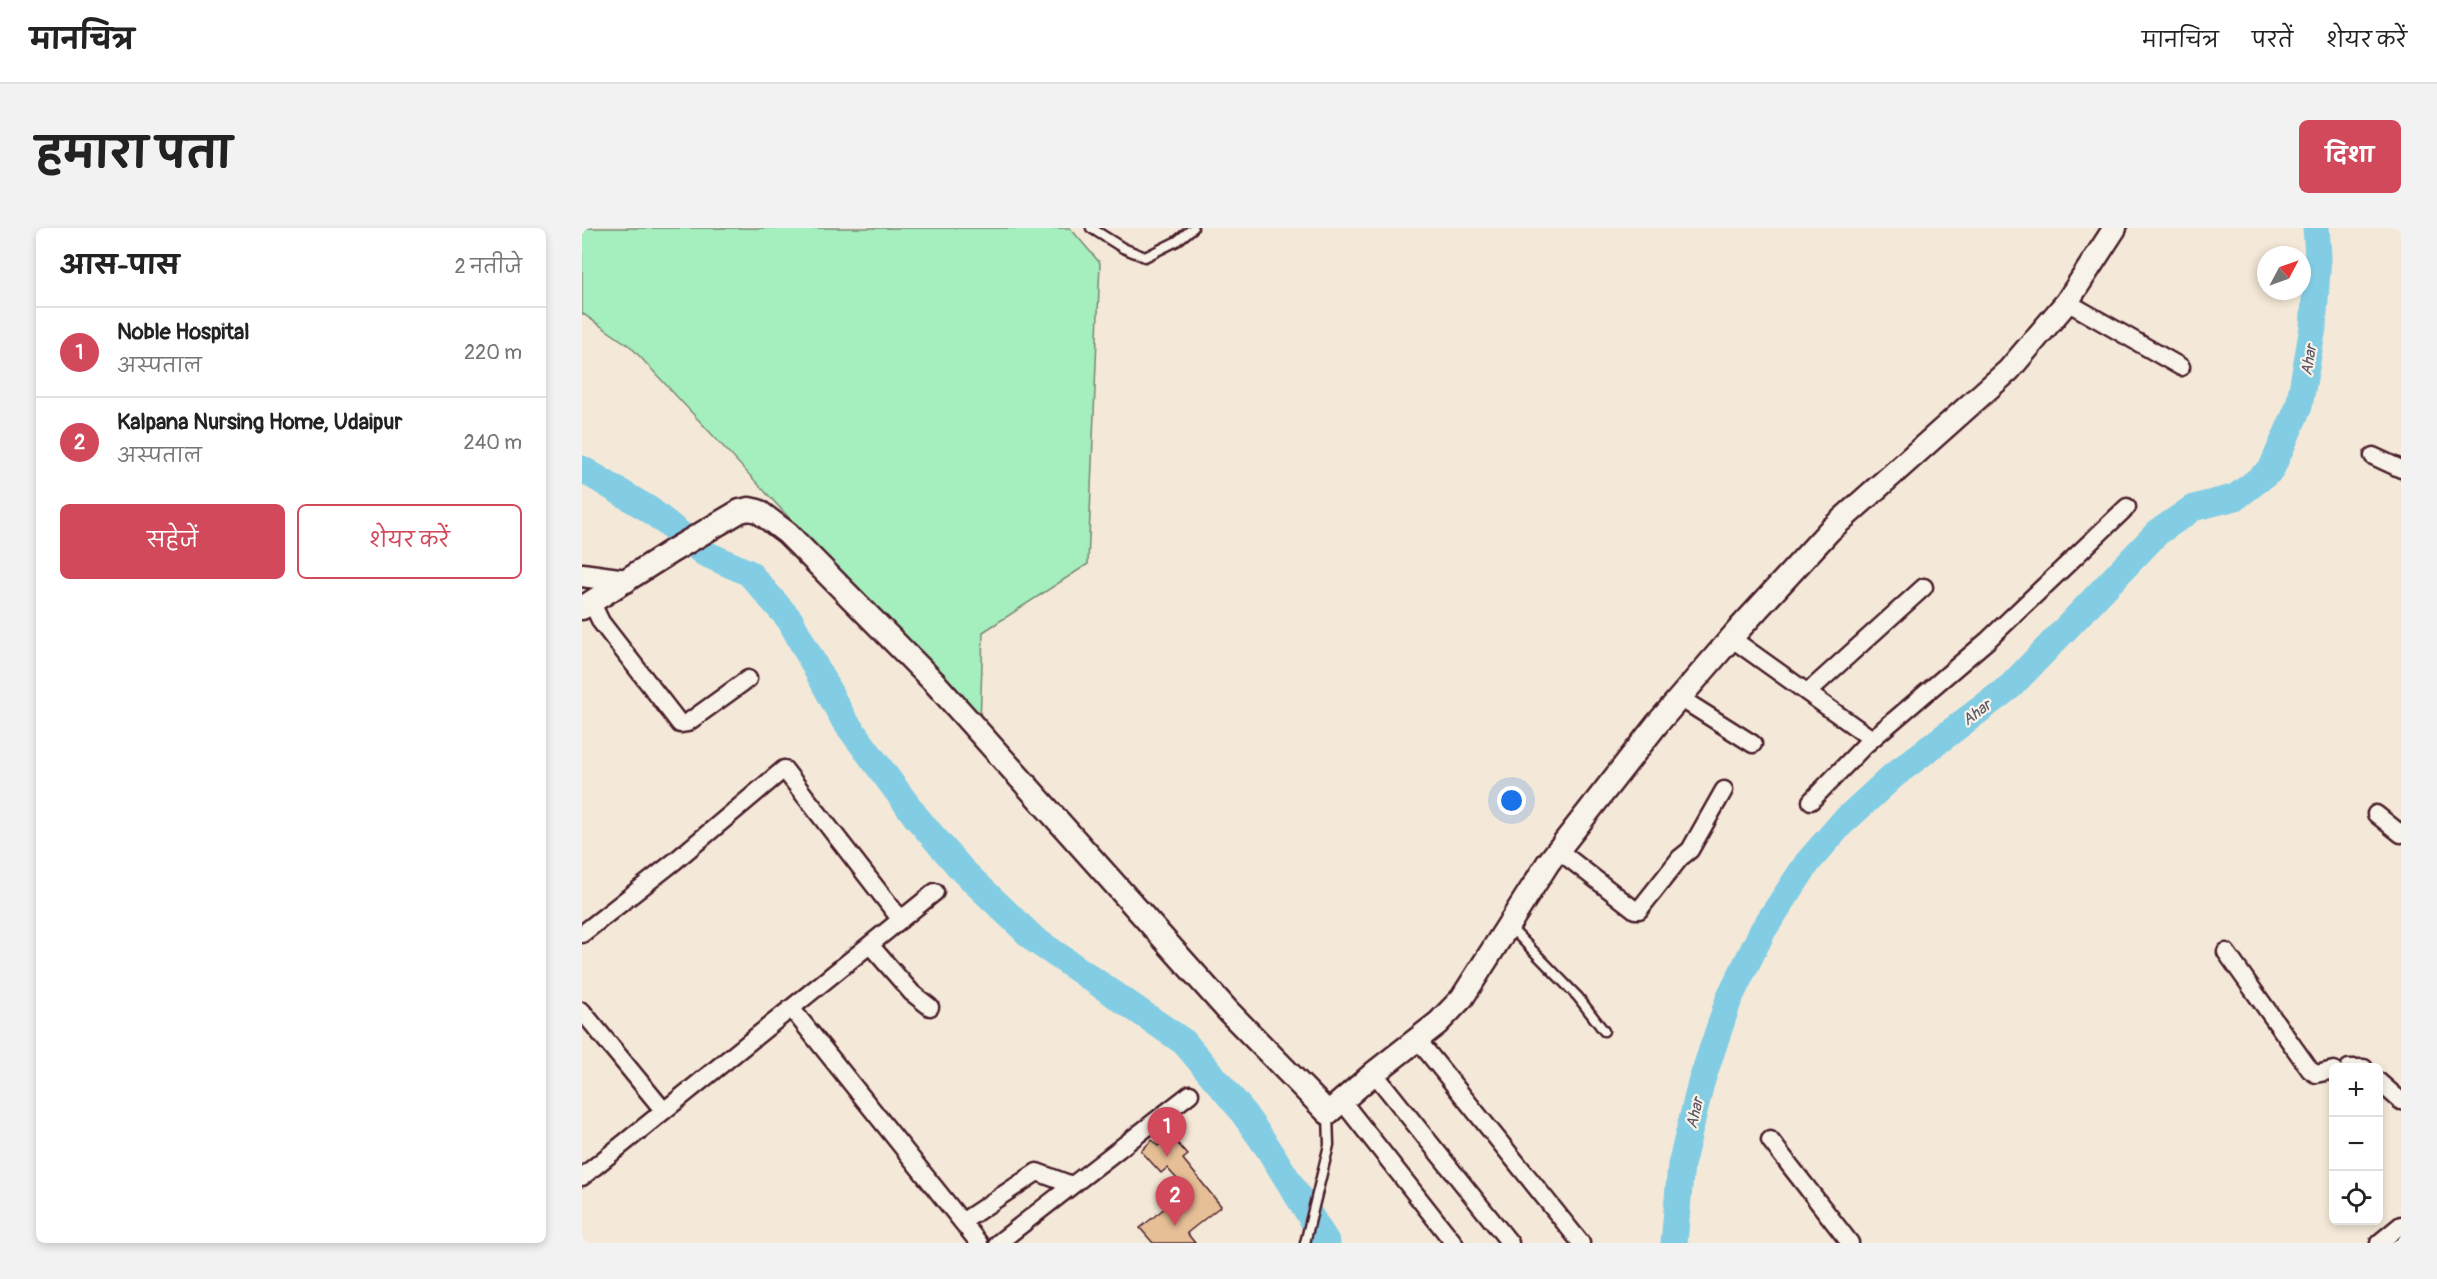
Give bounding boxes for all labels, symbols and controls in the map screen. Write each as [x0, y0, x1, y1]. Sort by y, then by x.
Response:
text: मानचित्र [30, 23, 134, 58]
text: मानचित्र [2142, 27, 2219, 54]
text: परतें [2252, 27, 2293, 54]
text: शेयर करें [2326, 27, 2407, 54]
button: दिशा [2299, 120, 2401, 193]
text: हमारा पता [36, 128, 232, 180]
north arrow [2257, 246, 2311, 300]
text: आस-पास [60, 250, 179, 282]
text: 2 नतीजे [455, 254, 522, 279]
text: Noble Hospital [117, 318, 250, 346]
text: 1 [76, 340, 83, 365]
text: 220 m [464, 340, 522, 365]
water label: Ahar [2296, 341, 2322, 377]
text: अस्पताल [117, 353, 202, 378]
text: Kalpana Nursing Home, Udaipur [117, 408, 402, 436]
text: 2 [74, 430, 85, 455]
text: 240 m [463, 430, 522, 455]
text: अस्पताल [117, 443, 202, 468]
button: सहेजें [60, 504, 285, 579]
button: शेयर करें [297, 504, 522, 579]
water label: Ahar [1958, 694, 1997, 730]
your location [1497, 786, 1526, 815]
map controls [2329, 1063, 2383, 1225]
button: + [2329, 1063, 2383, 1117]
water label: Ahar [1682, 1094, 1709, 1131]
pin: 1 [1148, 1108, 1186, 1157]
button: − [2329, 1117, 2383, 1171]
button: locate [2329, 1171, 2383, 1225]
pin: 2 [1156, 1176, 1194, 1226]

